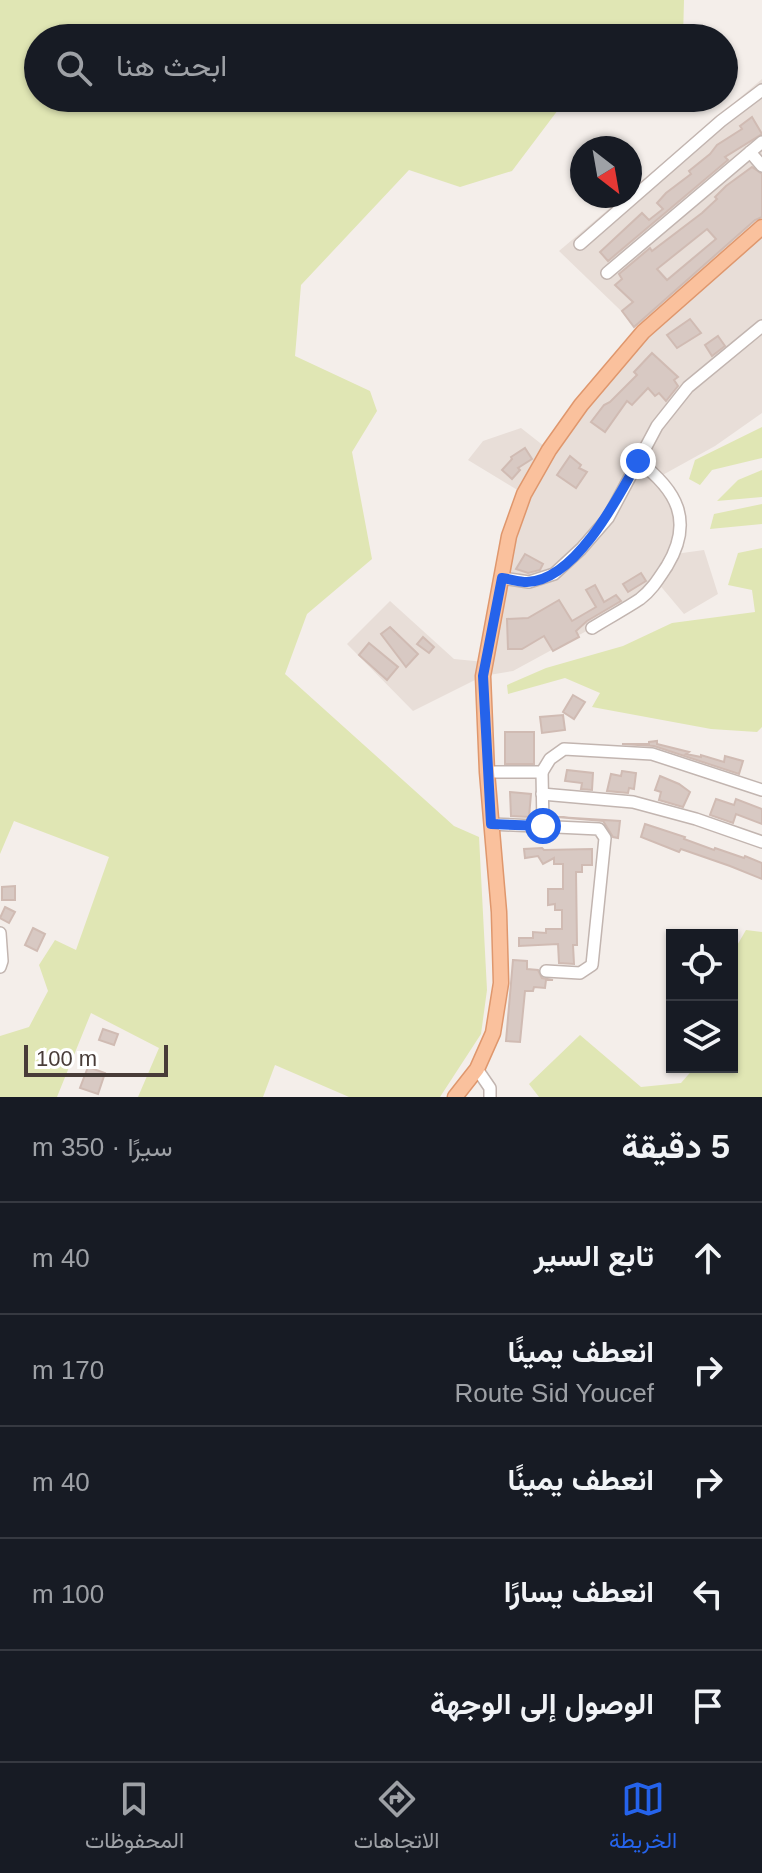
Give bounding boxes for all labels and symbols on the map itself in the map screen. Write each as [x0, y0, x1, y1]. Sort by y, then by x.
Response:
north arrow [570, 136, 642, 208]
route end [620, 443, 656, 479]
route start [525, 808, 561, 844]
scale bar [24, 1041, 168, 1077]

